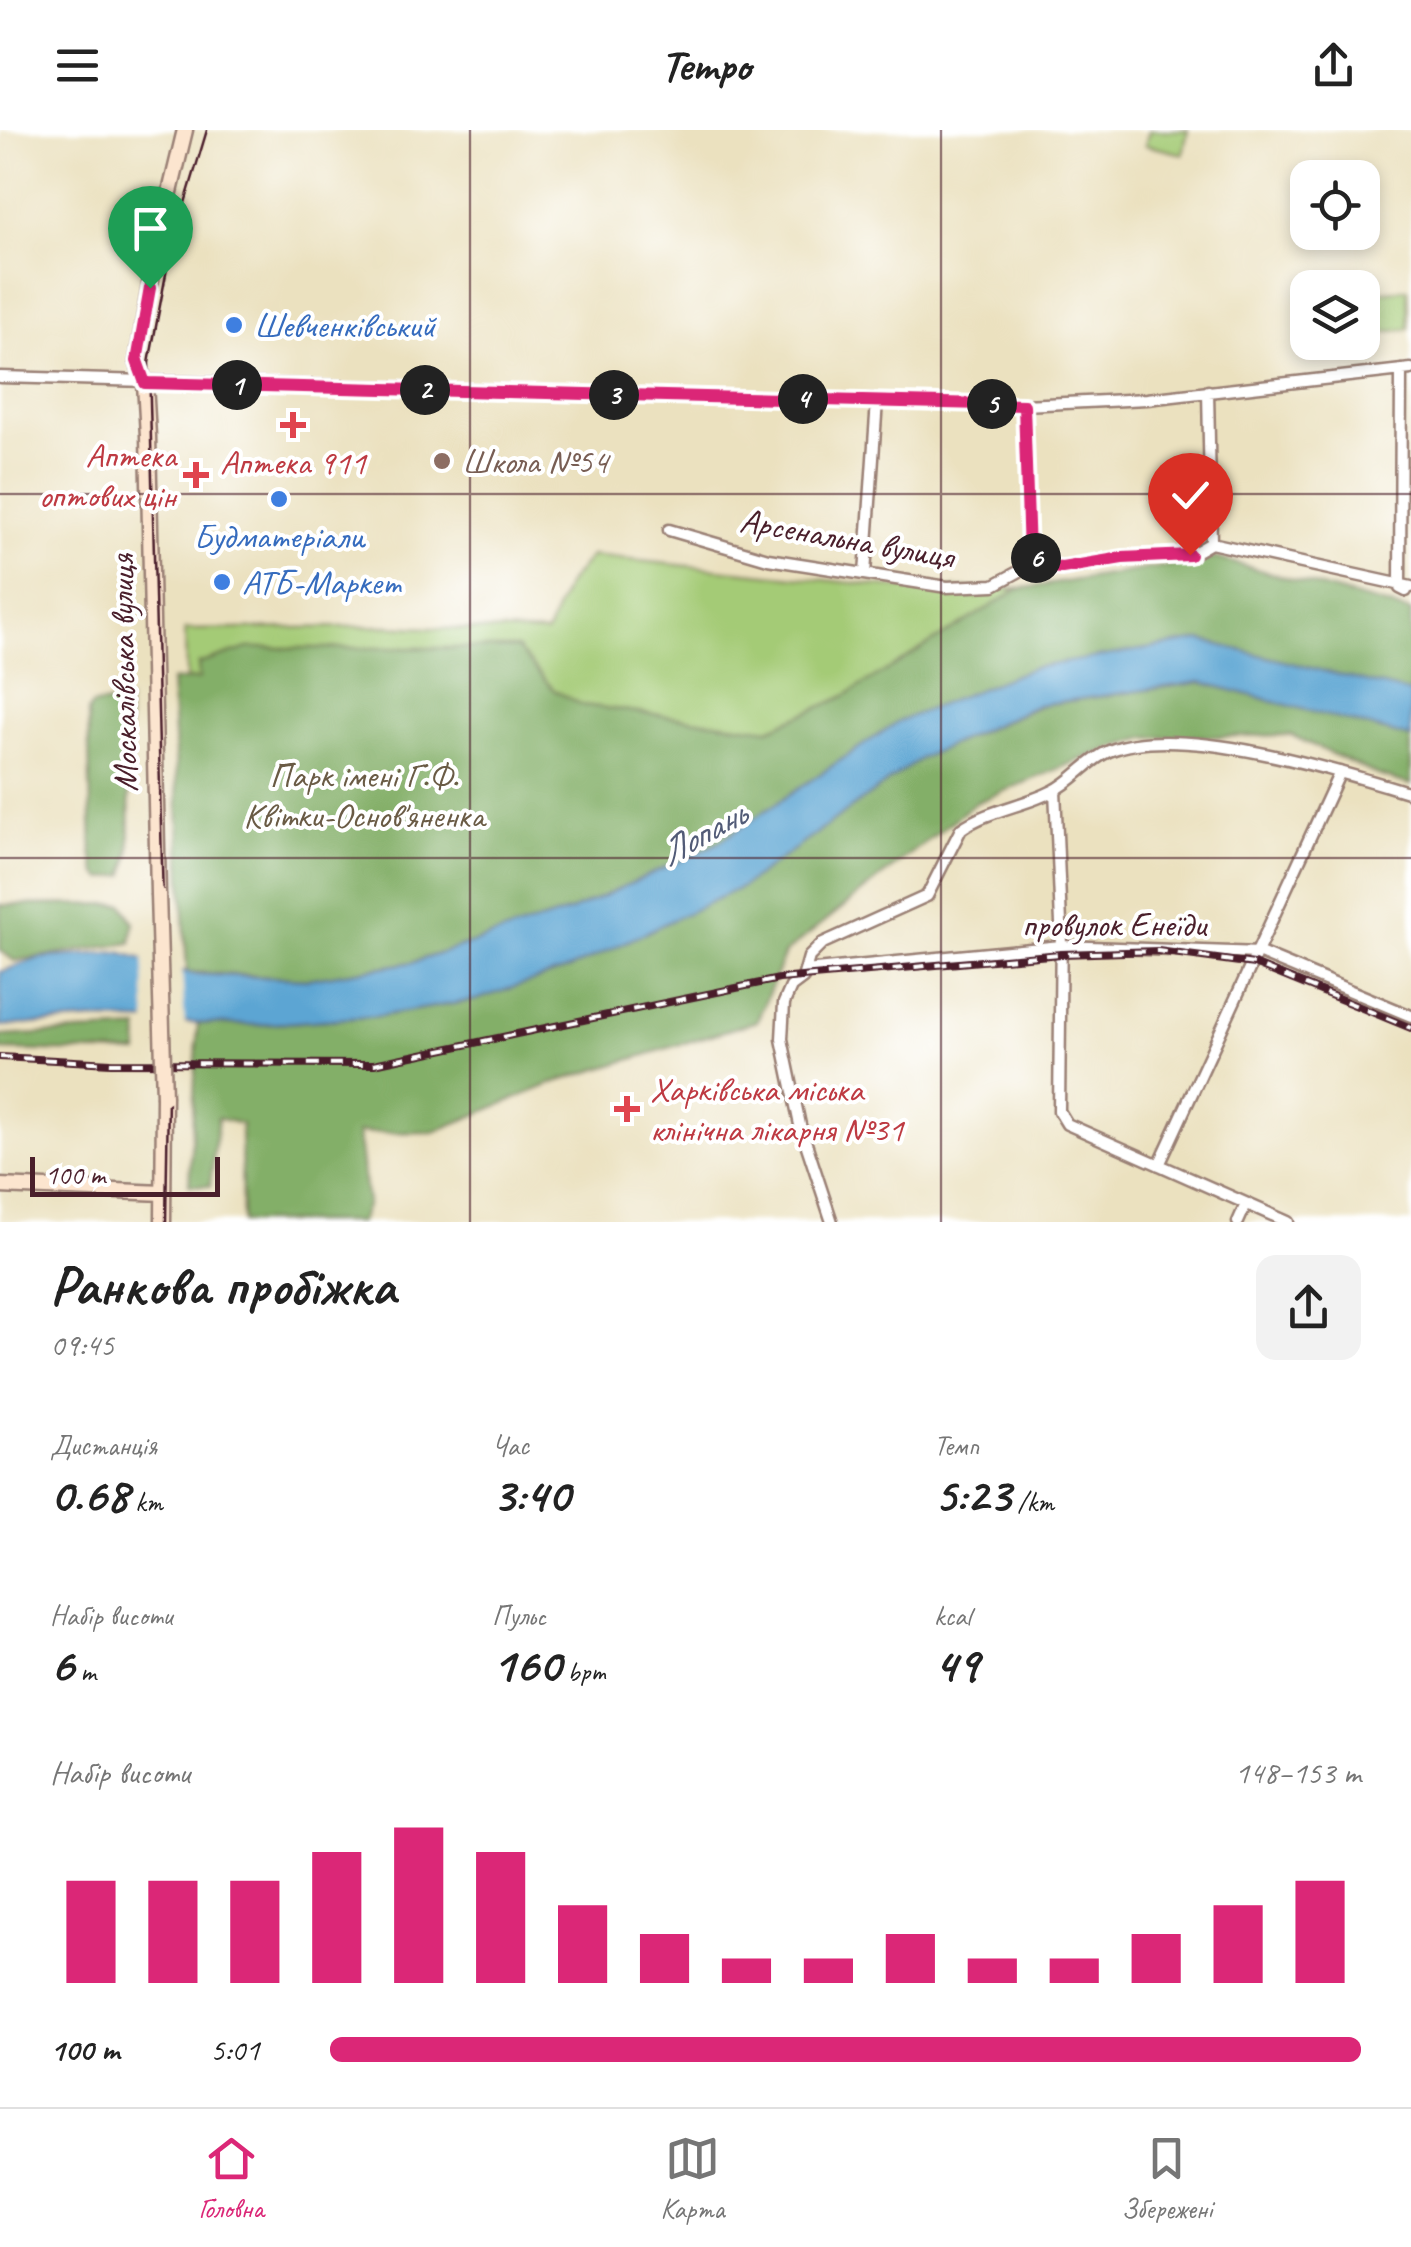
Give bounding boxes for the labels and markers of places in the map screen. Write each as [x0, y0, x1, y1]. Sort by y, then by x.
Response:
pin [108, 186, 193, 289]
place label: Шевченківський [254, 303, 438, 348]
marker: Шевченківський [223, 314, 245, 336]
pin: 1 [212, 360, 262, 410]
pin: 2 [400, 365, 450, 415]
pin: 3 [589, 370, 639, 420]
pin: 4 [778, 374, 828, 424]
pin: 5 [967, 379, 1017, 429]
marker: Аптека 911 [282, 414, 304, 436]
place label: Аптека оптових цін [39, 433, 179, 518]
place label: Школа №54 [462, 439, 611, 484]
place label: Аптека 911 [220, 440, 368, 485]
marker: Школа №54 [431, 450, 453, 472]
pin [1148, 453, 1233, 556]
marker: Аптека оптових цін [185, 464, 207, 486]
marker: Будматеріали [268, 488, 290, 510]
place label: Будматеріали [194, 514, 367, 559]
pin: 6 [1011, 533, 1061, 583]
place label: АТБ-Маркет [242, 560, 403, 605]
marker: АТБ-Маркет [211, 571, 233, 593]
place label: Харківська міська клінічна лікарня №31 [650, 1067, 906, 1152]
marker: Харківська міська клінічна лікарня №31 [614, 1096, 640, 1122]

